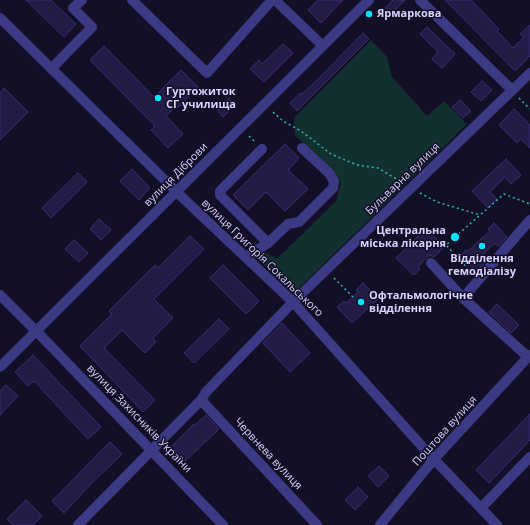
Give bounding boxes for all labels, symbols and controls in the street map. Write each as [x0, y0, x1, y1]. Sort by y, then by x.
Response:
place label: Ярмаркова [377, 7, 441, 21]
marker: Ярмаркова [364, 9, 374, 19]
place label: Гуртожиток СГ училища [166, 85, 236, 111]
marker: Гуртожиток СГ училища [153, 93, 163, 103]
street label: вулиця Діброви [141, 140, 211, 210]
street label: Бульварна вулиця [363, 140, 443, 218]
street label: вулиця Григорія Сокальського [199, 196, 325, 320]
place label: Центральна міська лікарня [360, 224, 446, 250]
marker: Центральна міська лікарня [449, 231, 461, 243]
marker: Відділення гемодіалізу [477, 241, 487, 251]
place label: Відділення гемодіалізу [448, 252, 516, 278]
place label: Офтальмологічне відділення [369, 289, 473, 315]
marker: Офтальмологічне відділення [356, 297, 366, 307]
street label: вулиця Захисників України [84, 362, 194, 476]
street label: Поштова вулиця [410, 393, 480, 469]
street label: Червнева вулиця [231, 415, 305, 493]

